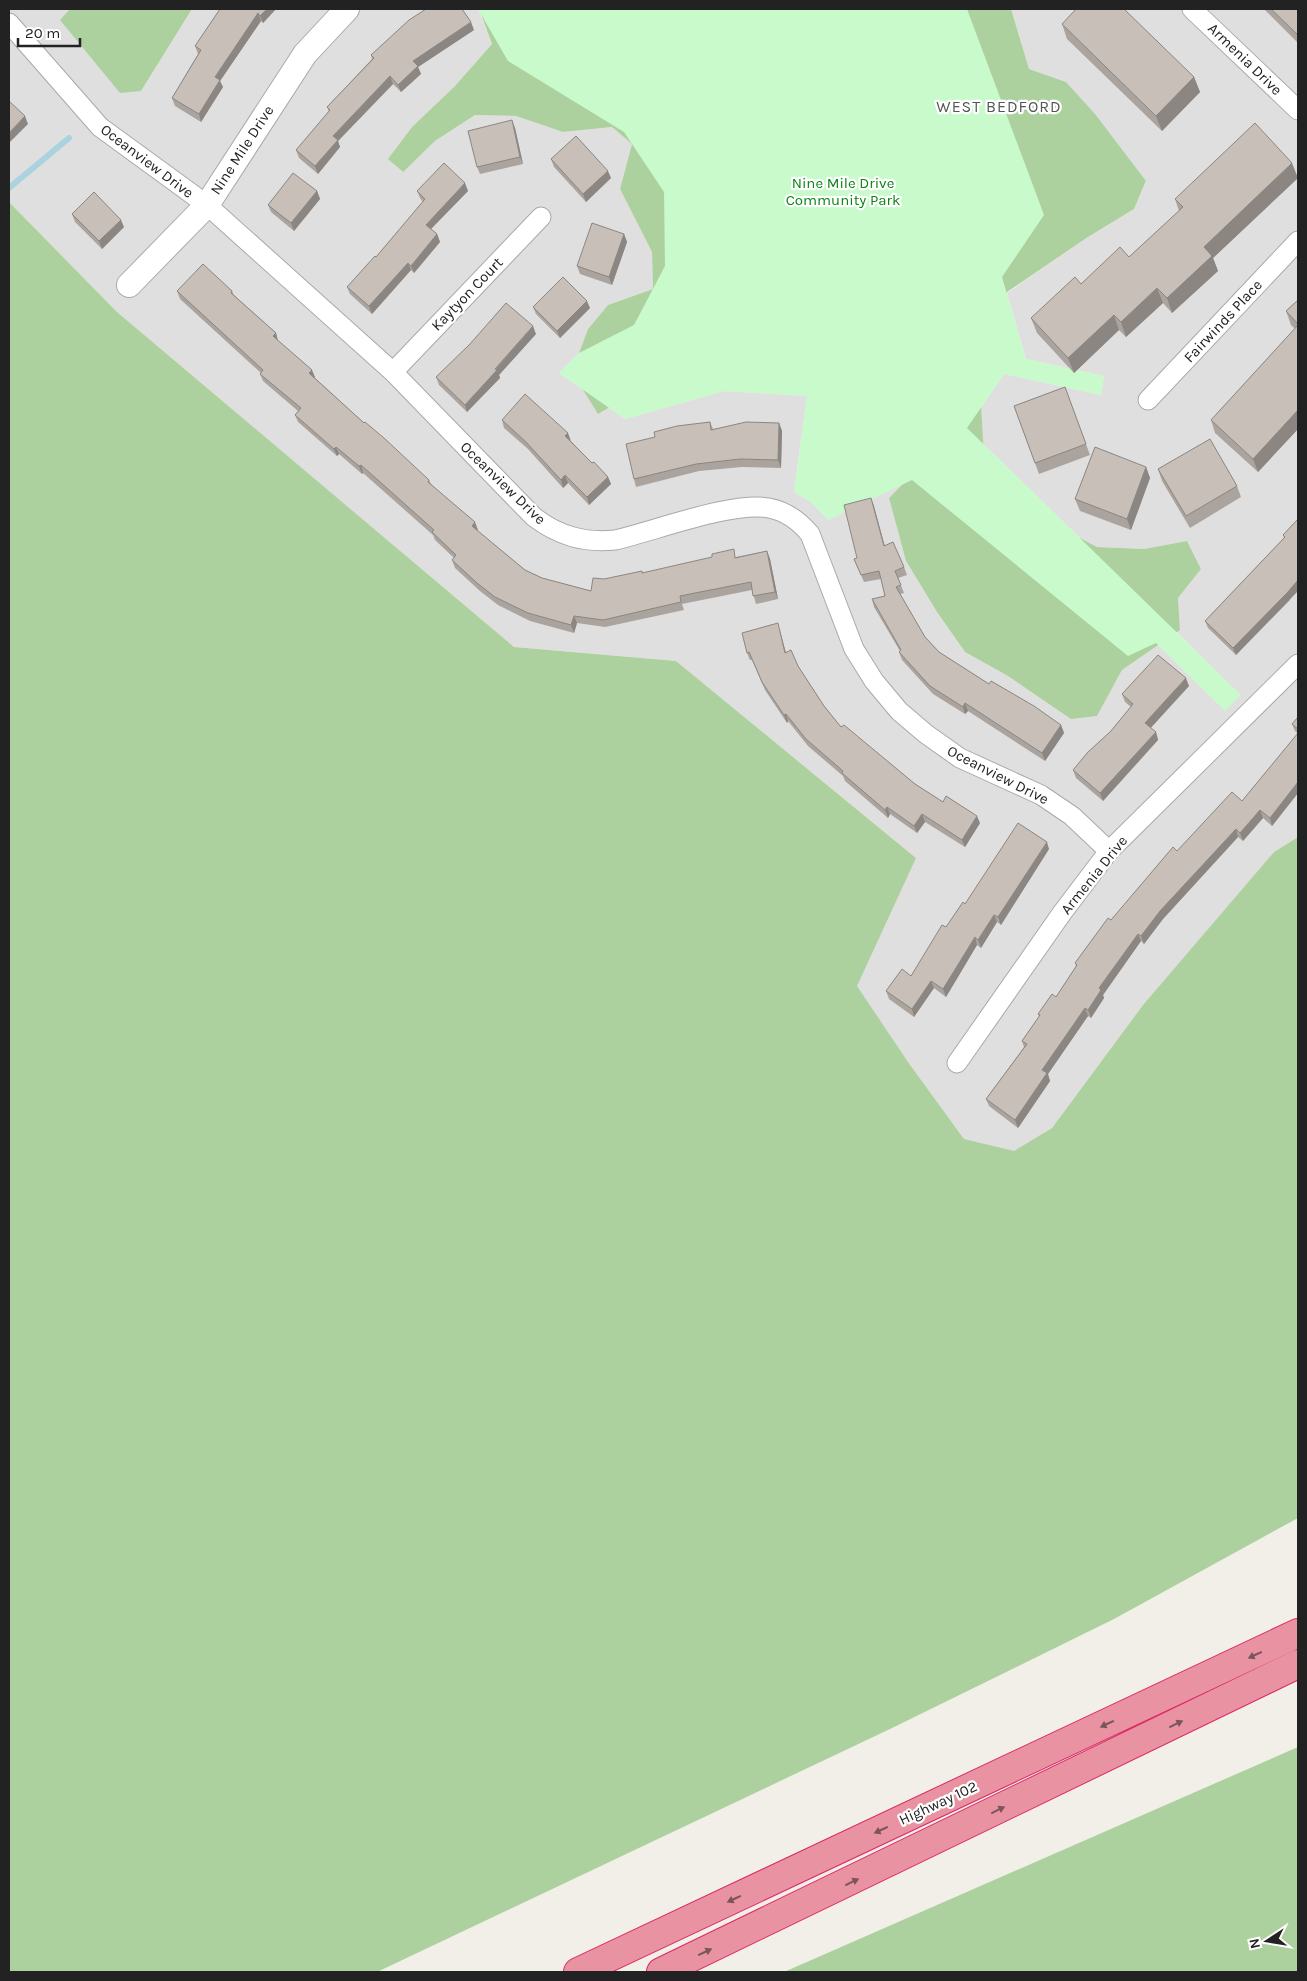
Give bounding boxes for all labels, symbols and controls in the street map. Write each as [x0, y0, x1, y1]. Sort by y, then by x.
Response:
scale bar [18, 15, 80, 47]
street label: Armenia Drive [1204, 19, 1286, 99]
text: 20 m [25, 24, 60, 42]
district label: WEST BEDFORD [936, 97, 1062, 116]
street label: Nine Mile Drive [206, 102, 278, 198]
street label: Oceanview Drive [97, 120, 197, 202]
park label: Nine Mile Drive Community Park [786, 174, 900, 209]
street label: Kaytyon Court [427, 253, 507, 335]
street label: Fairwinds Place [1180, 276, 1266, 366]
street label: Oceanview Drive [457, 438, 549, 528]
street label: Oceanview Drive [944, 742, 1052, 808]
street label: Armenia Drive [1057, 832, 1131, 918]
one-way arrow [1247, 1651, 1262, 1659]
one-way arrow [1100, 1720, 1114, 1728]
one-way arrow [1168, 1720, 1183, 1728]
street label: Highway 102 [896, 1777, 980, 1829]
one-way arrow [991, 1806, 1005, 1814]
one-way arrow [874, 1826, 888, 1834]
one-way arrow [845, 1877, 859, 1885]
one-way arrow [727, 1895, 741, 1903]
north arrow [1242, 1916, 1292, 1966]
text: N [1245, 1937, 1264, 1950]
one-way arrow [698, 1947, 712, 1955]

